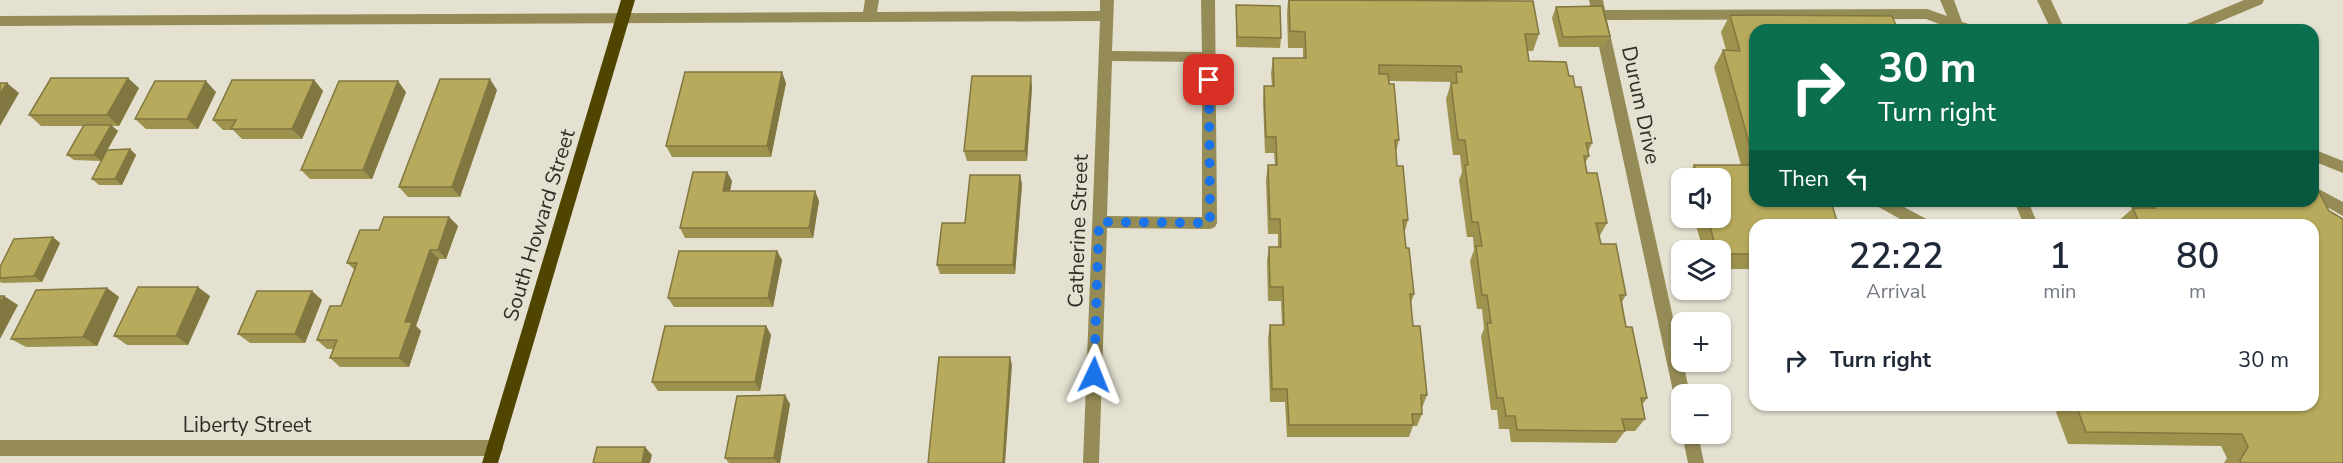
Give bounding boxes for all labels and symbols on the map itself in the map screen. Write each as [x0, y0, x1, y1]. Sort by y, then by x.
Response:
street label: Durum Drive [1615, 43, 1667, 167]
pin [1183, 54, 1234, 105]
street label: South Howard Street [496, 125, 582, 324]
street label: Catherine Street [1061, 153, 1095, 308]
position arrow [1062, 343, 1126, 407]
street label: Liberty Street [183, 411, 312, 439]

